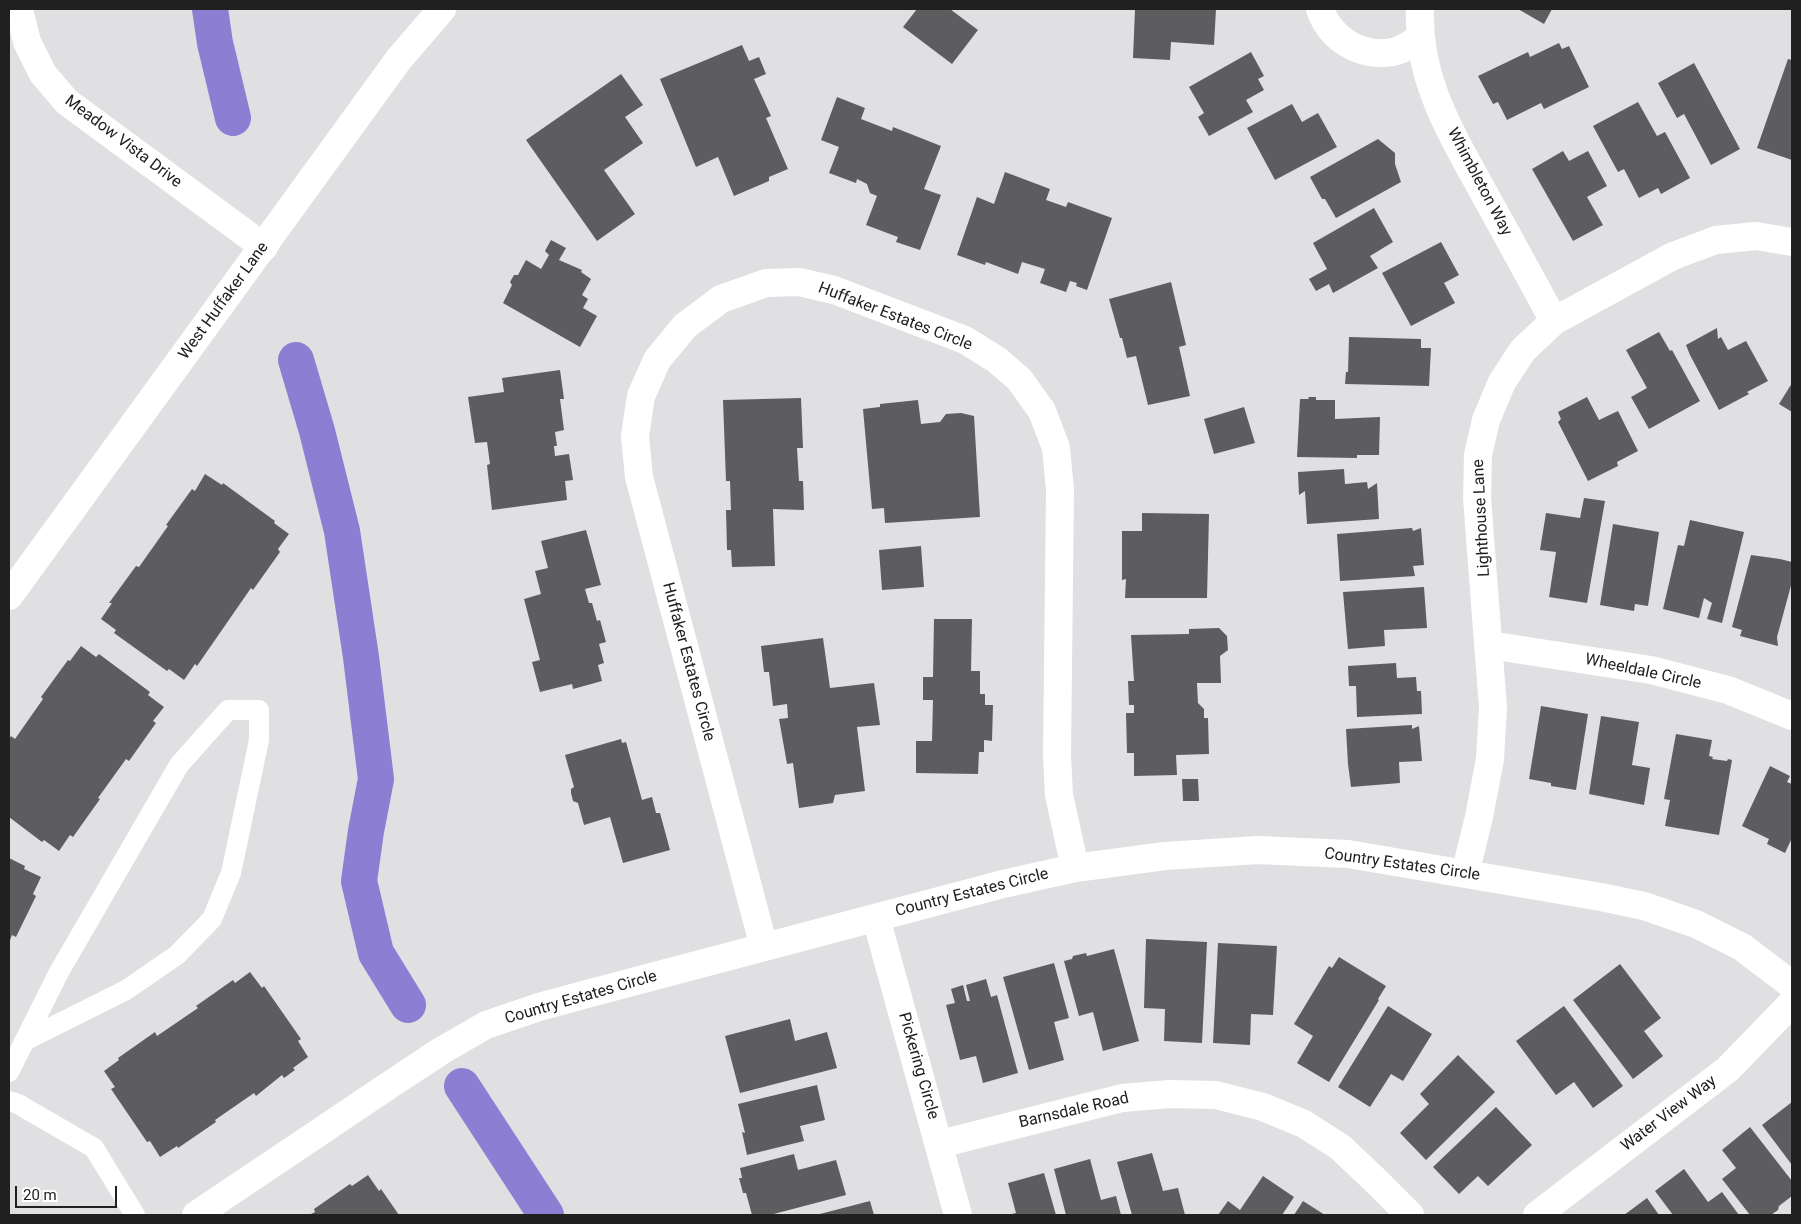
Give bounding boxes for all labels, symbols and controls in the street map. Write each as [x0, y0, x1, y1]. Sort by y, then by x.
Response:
street label: Meadow Vista Drive [61, 92, 185, 192]
street label: Whimbleton Way [1442, 125, 1516, 239]
street label: West Huffaker Lane [175, 239, 273, 363]
street label: Huffaker Estates Circle [815, 279, 975, 355]
street label: Lighthouse Lane [1469, 459, 1495, 577]
street label: Huffaker Estates Circle [658, 581, 718, 743]
street label: Wheeldale Circle [1583, 650, 1703, 694]
street label: Country Estates Circle [1323, 845, 1481, 885]
street label: Country Estates Circle [893, 865, 1051, 921]
street label: Country Estates Circle [503, 967, 659, 1029]
street label: Pickering Circle [894, 1010, 942, 1122]
street label: Water View Way [1618, 1072, 1720, 1156]
street label: Barnsdale Road [1017, 1089, 1131, 1133]
scale bar [18, 1176, 120, 1208]
text: 20 m [23, 1186, 57, 1204]

